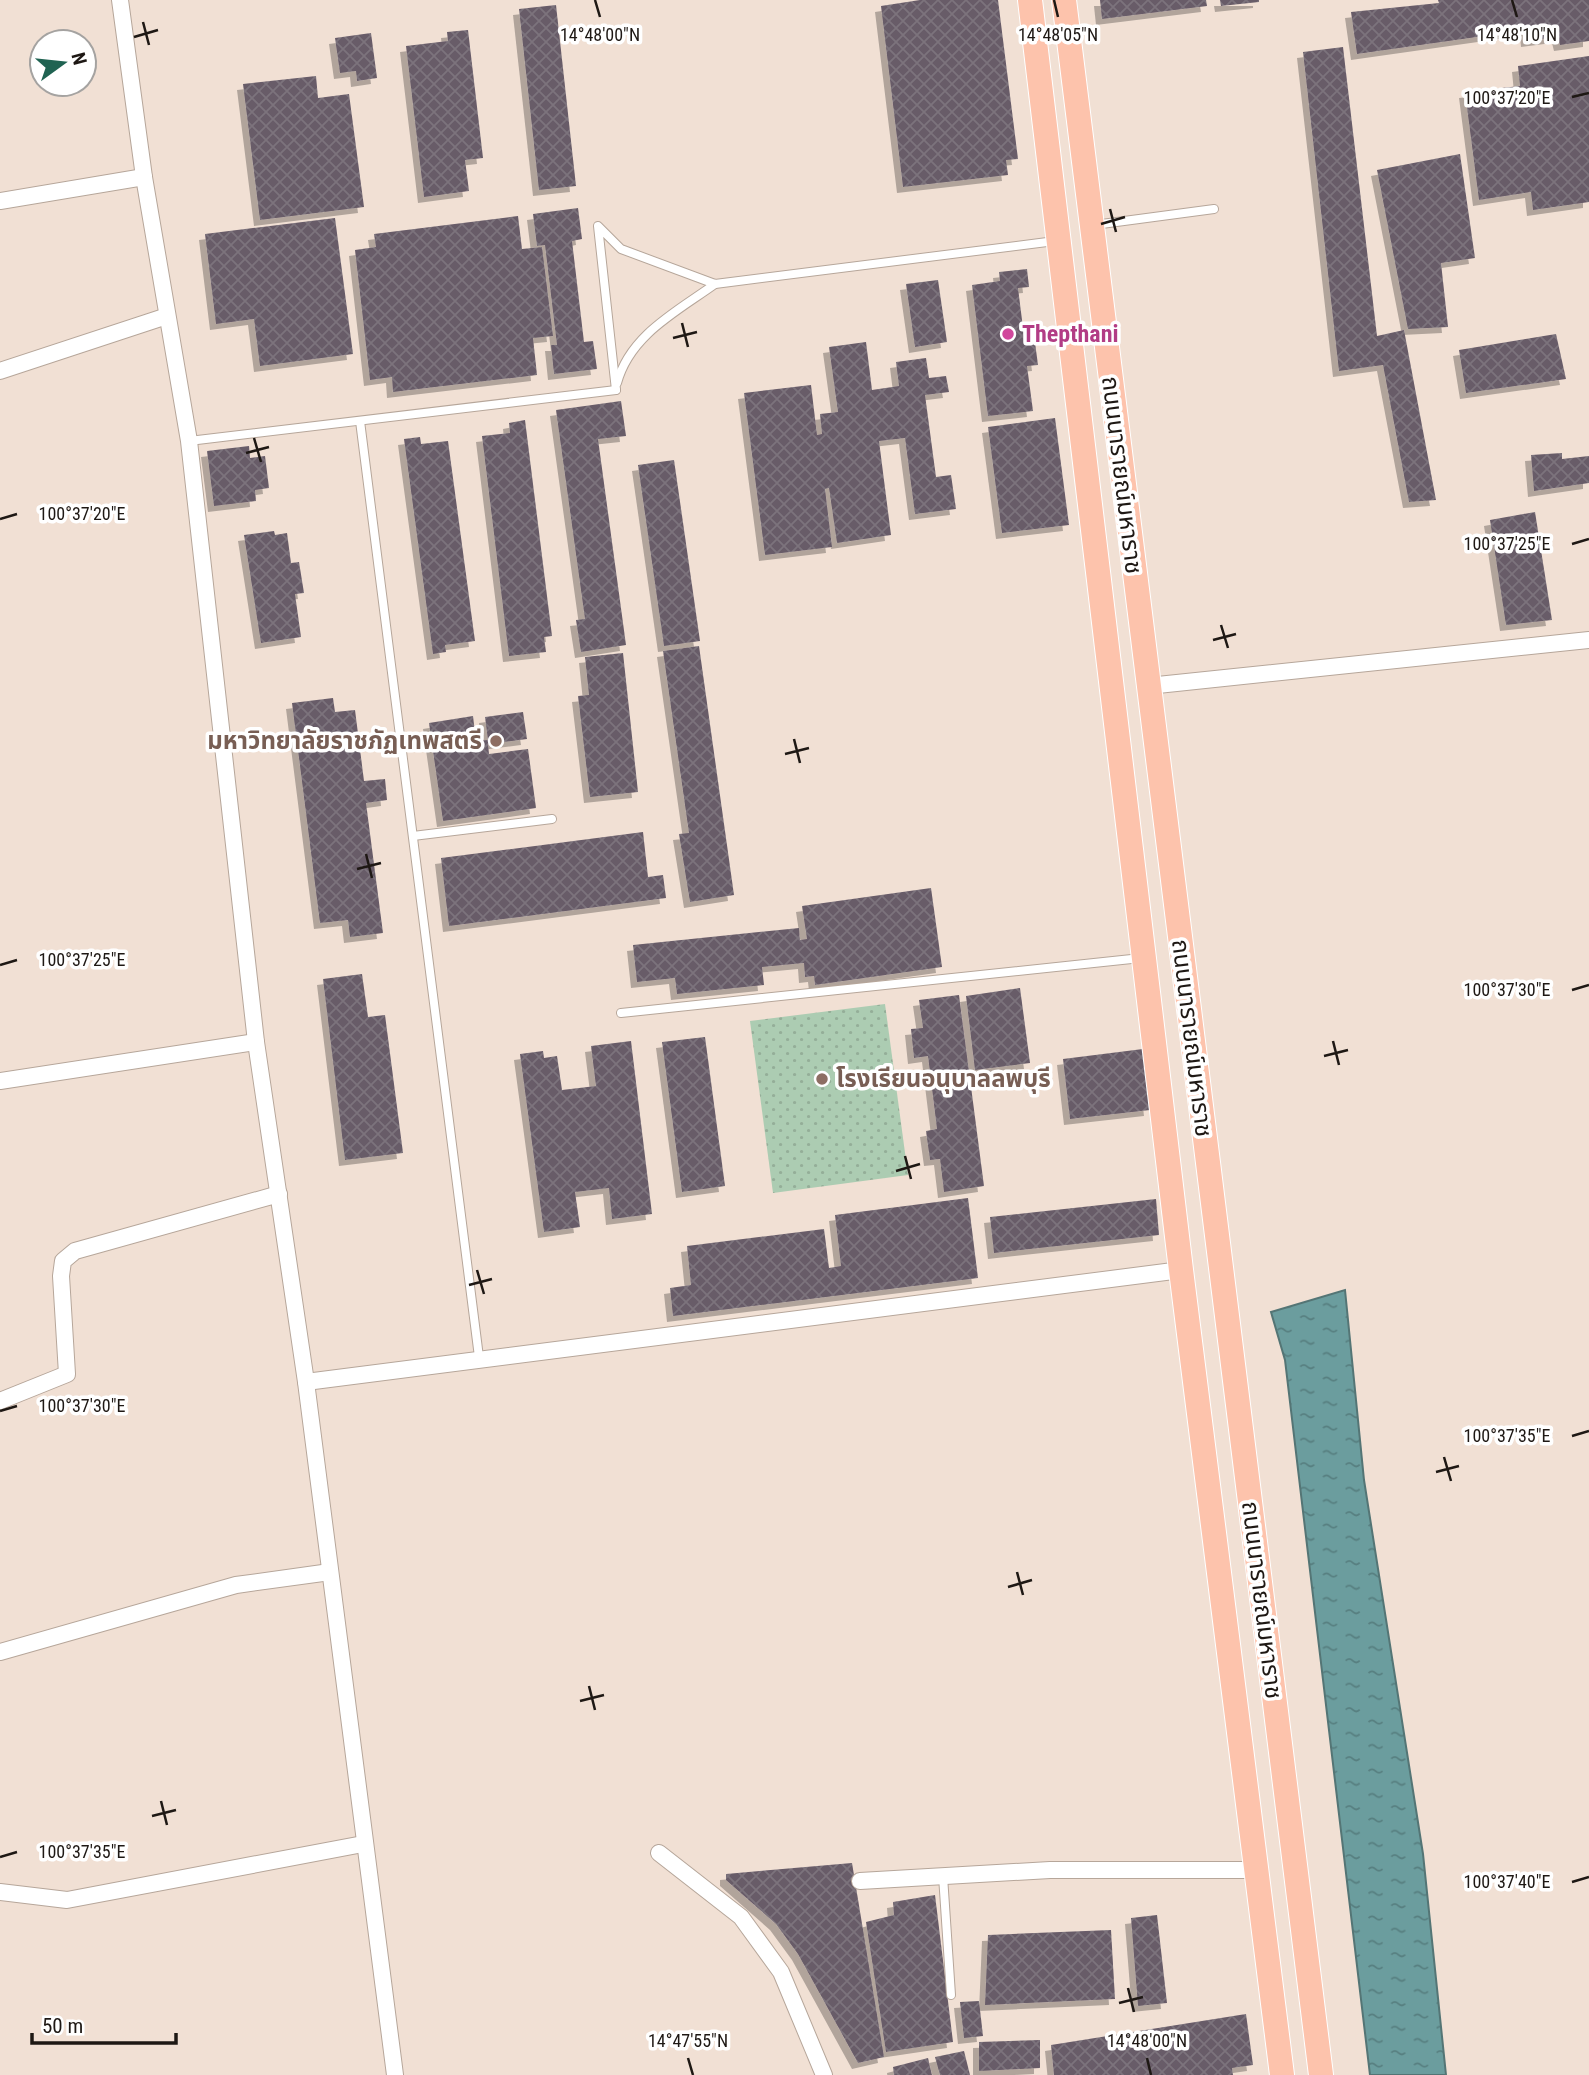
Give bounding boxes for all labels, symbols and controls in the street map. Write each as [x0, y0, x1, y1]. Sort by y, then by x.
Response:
text: 14°48'00"N [560, 24, 640, 45]
text: 14°48'05"N [1018, 24, 1098, 45]
text: 14°48'10"N [1477, 24, 1557, 45]
north arrow [28, 28, 98, 98]
text: N [66, 50, 92, 67]
text: 100°37'20"E [1464, 87, 1550, 108]
place label: Thepthani [1022, 320, 1119, 348]
marker: Thepthani [1000, 326, 1016, 342]
street label: ถนนนารายณ์มหาราช [1096, 374, 1148, 576]
text: 100°37'20"E [39, 503, 125, 524]
text: 100°37'25"E [1464, 533, 1550, 554]
place label: มหาวิทยาลัยราชภัฏเทพสตรี [207, 727, 482, 755]
marker: มหาวิทยาลัยราชภัฏเทพสตรี [488, 733, 504, 749]
street label: ถนนนารายณ์มหาราช [1166, 937, 1218, 1139]
text: 100°37'25"E [39, 949, 125, 970]
text: 100°37'30"E [1464, 979, 1550, 1000]
place label: โรงเรียนอนุบาลลพบุรี [836, 1065, 1051, 1094]
marker: โรงเรียนอนุบาลลพบุรี [814, 1071, 830, 1087]
text: 100°37'30"E [39, 1395, 125, 1416]
text: 100°37'35"E [1464, 1425, 1550, 1446]
street label: ถนนนารายณ์มหาราช [1236, 1499, 1288, 1701]
text: 100°37'35"E [39, 1841, 125, 1862]
text: 100°37'40"E [1464, 1871, 1550, 1892]
scale bar [32, 2002, 175, 2046]
text: 50 m [42, 2014, 83, 2038]
text: 14°47'55"N [648, 2030, 728, 2051]
text: 14°48'00"N [1107, 2030, 1187, 2051]

